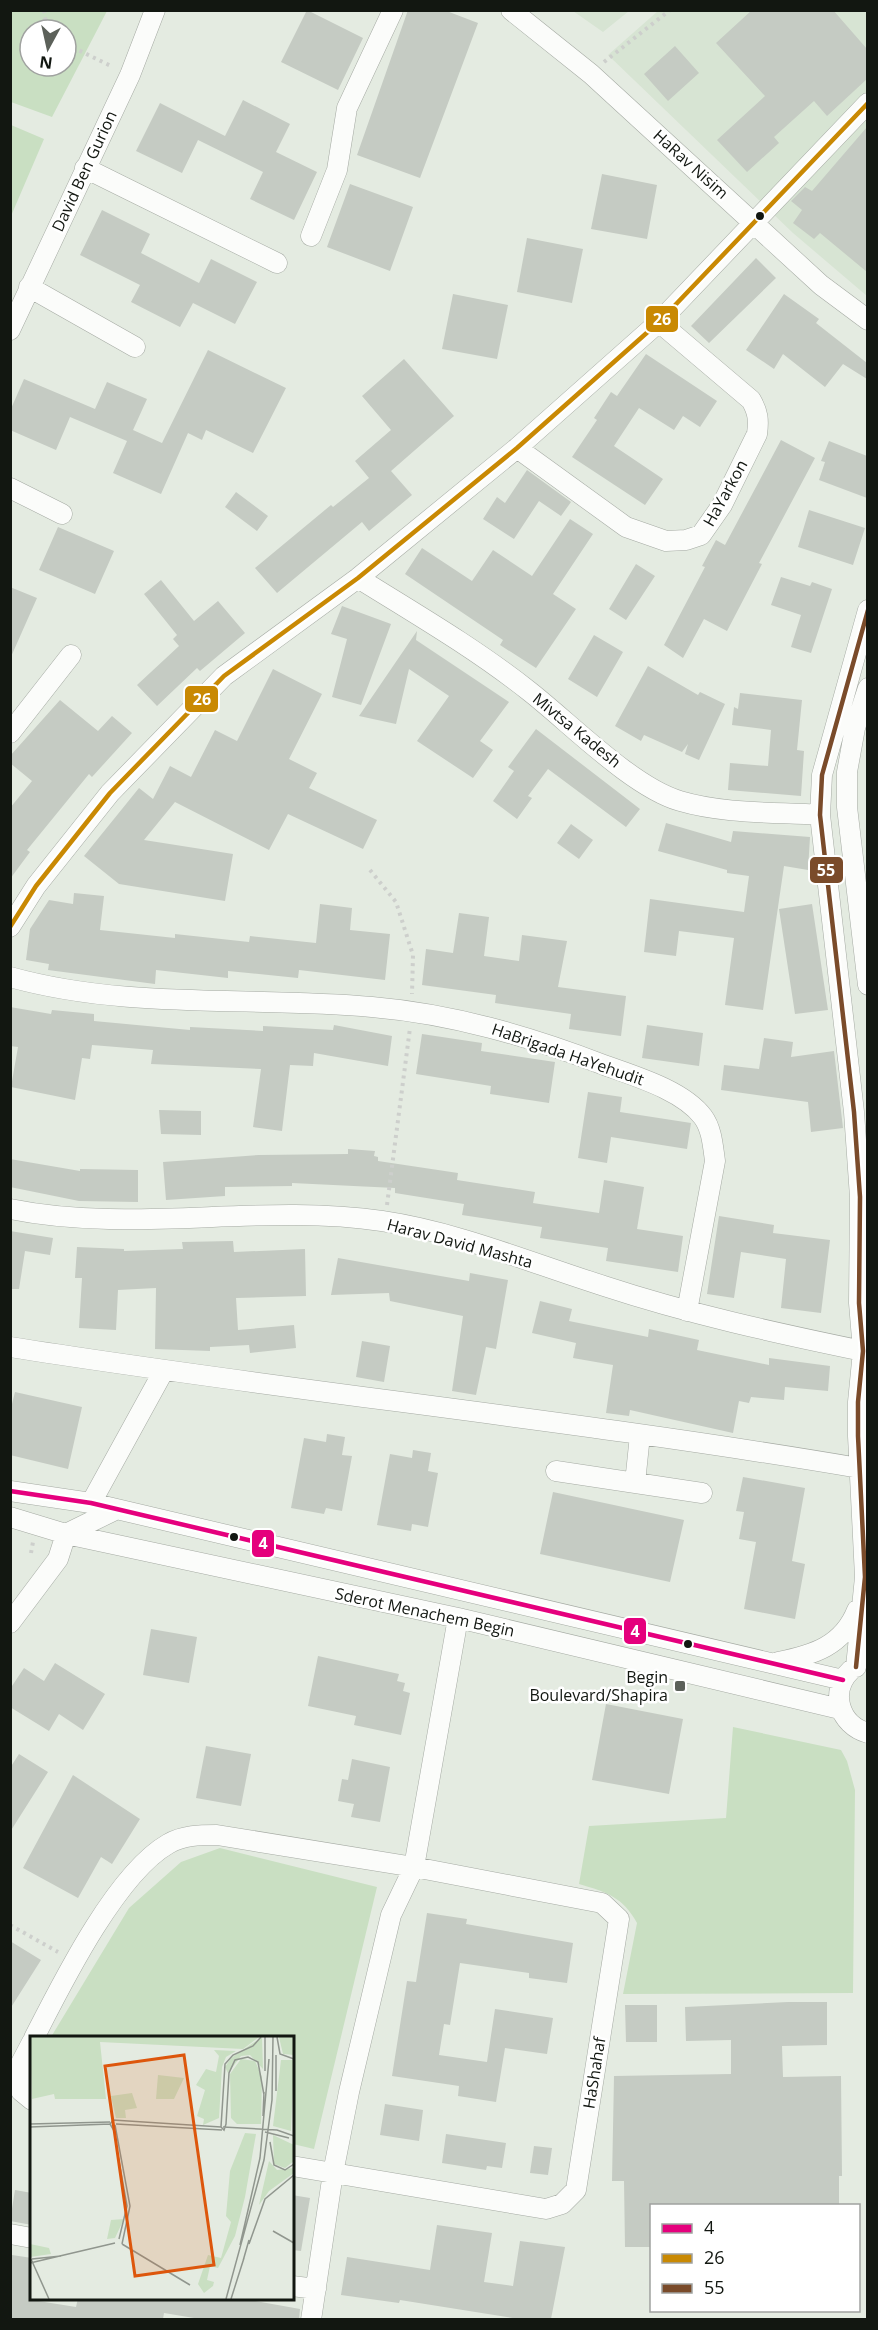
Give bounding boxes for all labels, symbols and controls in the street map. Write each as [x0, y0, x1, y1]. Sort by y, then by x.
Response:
north arrow [18, 18, 78, 78]
text: N [38, 51, 54, 75]
street label: David Ben Gurion [46, 107, 122, 235]
street label: HaRav Nisim [649, 124, 733, 204]
unlabelled marker [754, 210, 766, 222]
line badge: 26 [645, 305, 679, 333]
text: 26 [653, 308, 671, 330]
street label: HaYarkon [698, 456, 752, 530]
line badge: 26 [184, 685, 219, 713]
text: 26 [193, 688, 211, 710]
street label: Mivtsa Kadesh [528, 688, 626, 772]
line badge: 55 [809, 856, 844, 884]
text: 55 [817, 859, 835, 881]
street label: HaBrigada HaYehudit [489, 1018, 647, 1091]
street label: Harav David Mashta [385, 1213, 535, 1273]
line badge: 4 [251, 1529, 275, 1558]
unlabelled marker [228, 1531, 240, 1543]
text: 4 [258, 1532, 268, 1554]
street label: Sderot Menachem Begin [333, 1582, 517, 1642]
line badge: 4 [623, 1617, 647, 1645]
text: 4 [630, 1620, 640, 1642]
unlabelled marker [682, 1638, 694, 1650]
place label: Begin Boulevard/Shapira [529, 1666, 668, 1706]
marker: Begin Boulevard/Shapira [673, 1679, 687, 1693]
street label: HaShahaf [577, 2034, 611, 2110]
inset map [30, 2036, 294, 2300]
legend [650, 2204, 860, 2312]
text: 4 [704, 2215, 714, 2239]
text: 26 [704, 2245, 725, 2269]
text: 55 [704, 2275, 725, 2299]

